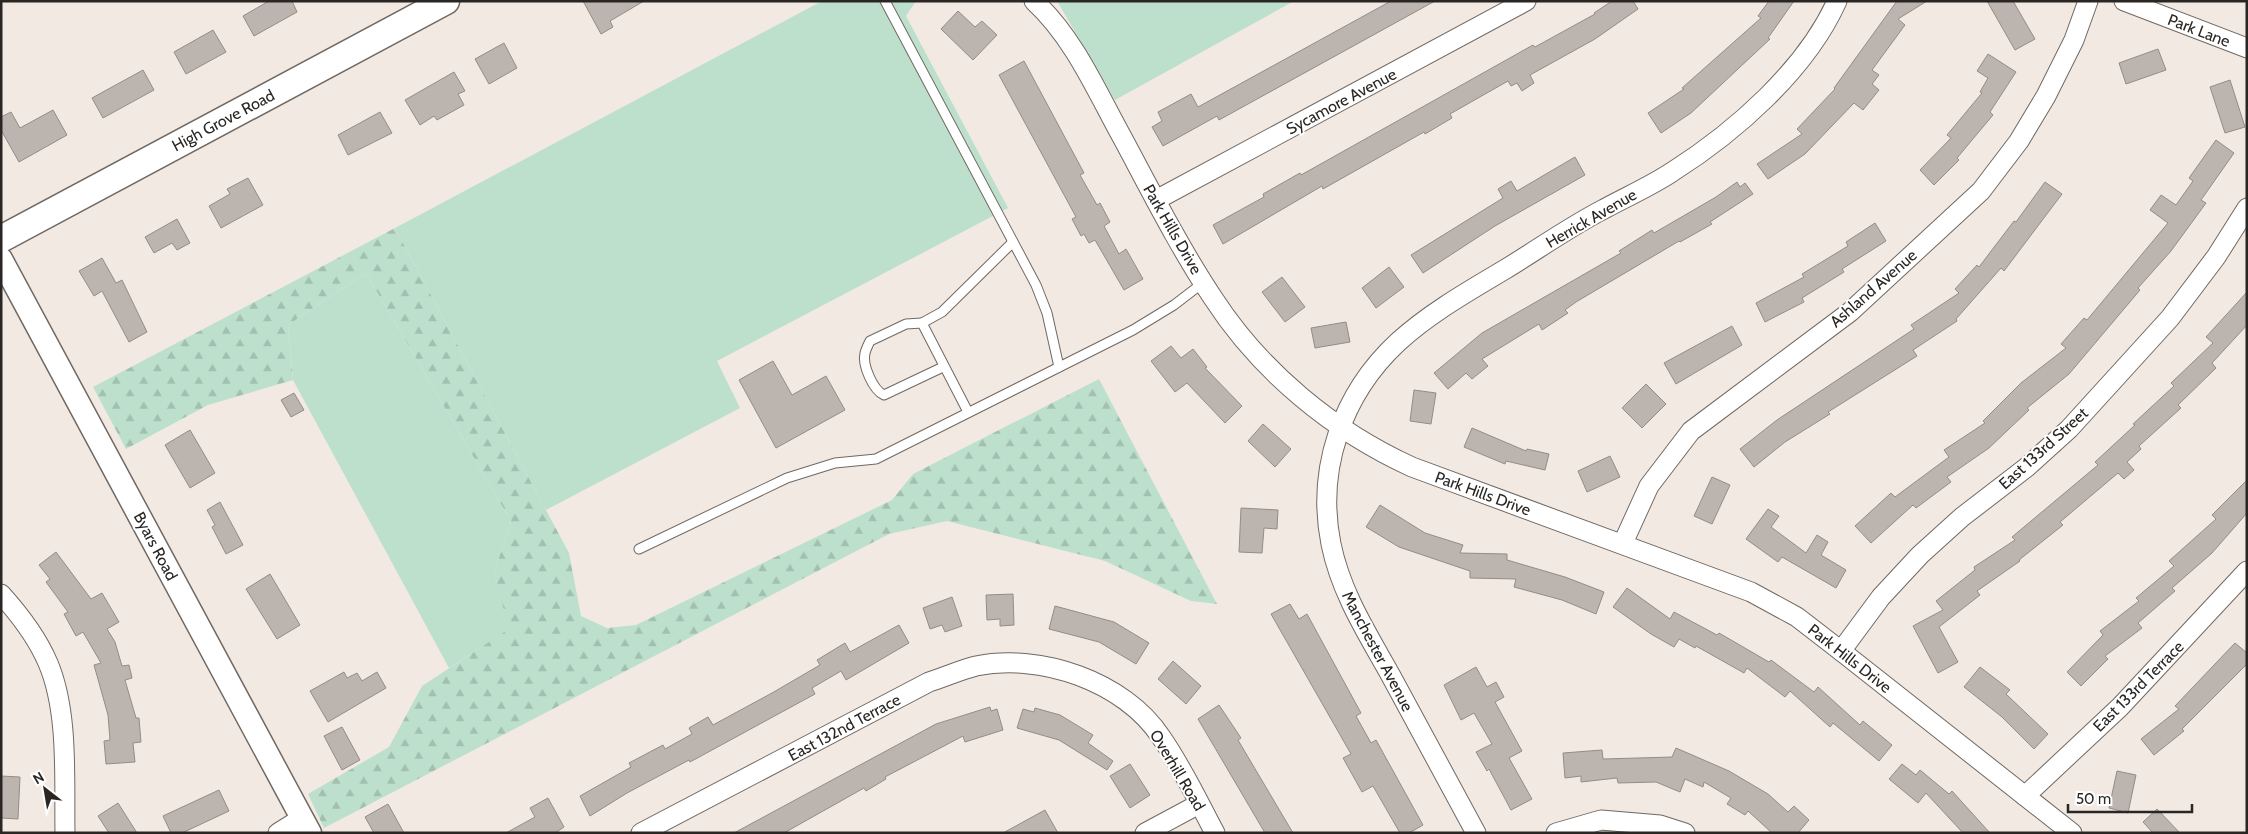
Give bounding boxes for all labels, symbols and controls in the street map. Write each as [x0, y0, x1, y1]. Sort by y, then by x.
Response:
street label: Park Lane [2165, 10, 2233, 51]
street label: Sycamore Avenue [1283, 64, 1400, 139]
street label: High Grove Road [169, 85, 278, 155]
street label: Park Hills Drive [1139, 181, 1206, 278]
street label: Herrick Avenue [1543, 185, 1640, 252]
street label: Ashland Avenue [1826, 246, 1921, 331]
street label: East 133rd Street [1995, 403, 2092, 493]
street label: Park Hills Drive [1432, 467, 1533, 520]
street label: Byars Road [130, 509, 182, 584]
street label: Manchester Avenue [1338, 588, 1417, 714]
street label: Park Hills Drive [1804, 620, 1895, 697]
street label: East 133rd Terrace [2089, 637, 2188, 736]
street label: East 132nd Terrace [785, 690, 904, 765]
street label: Overhill Road [1146, 726, 1209, 814]
north arrow [20, 764, 70, 814]
text: N [29, 768, 47, 788]
scale bar [2068, 782, 2192, 814]
text: 50 m [2076, 790, 2111, 808]

